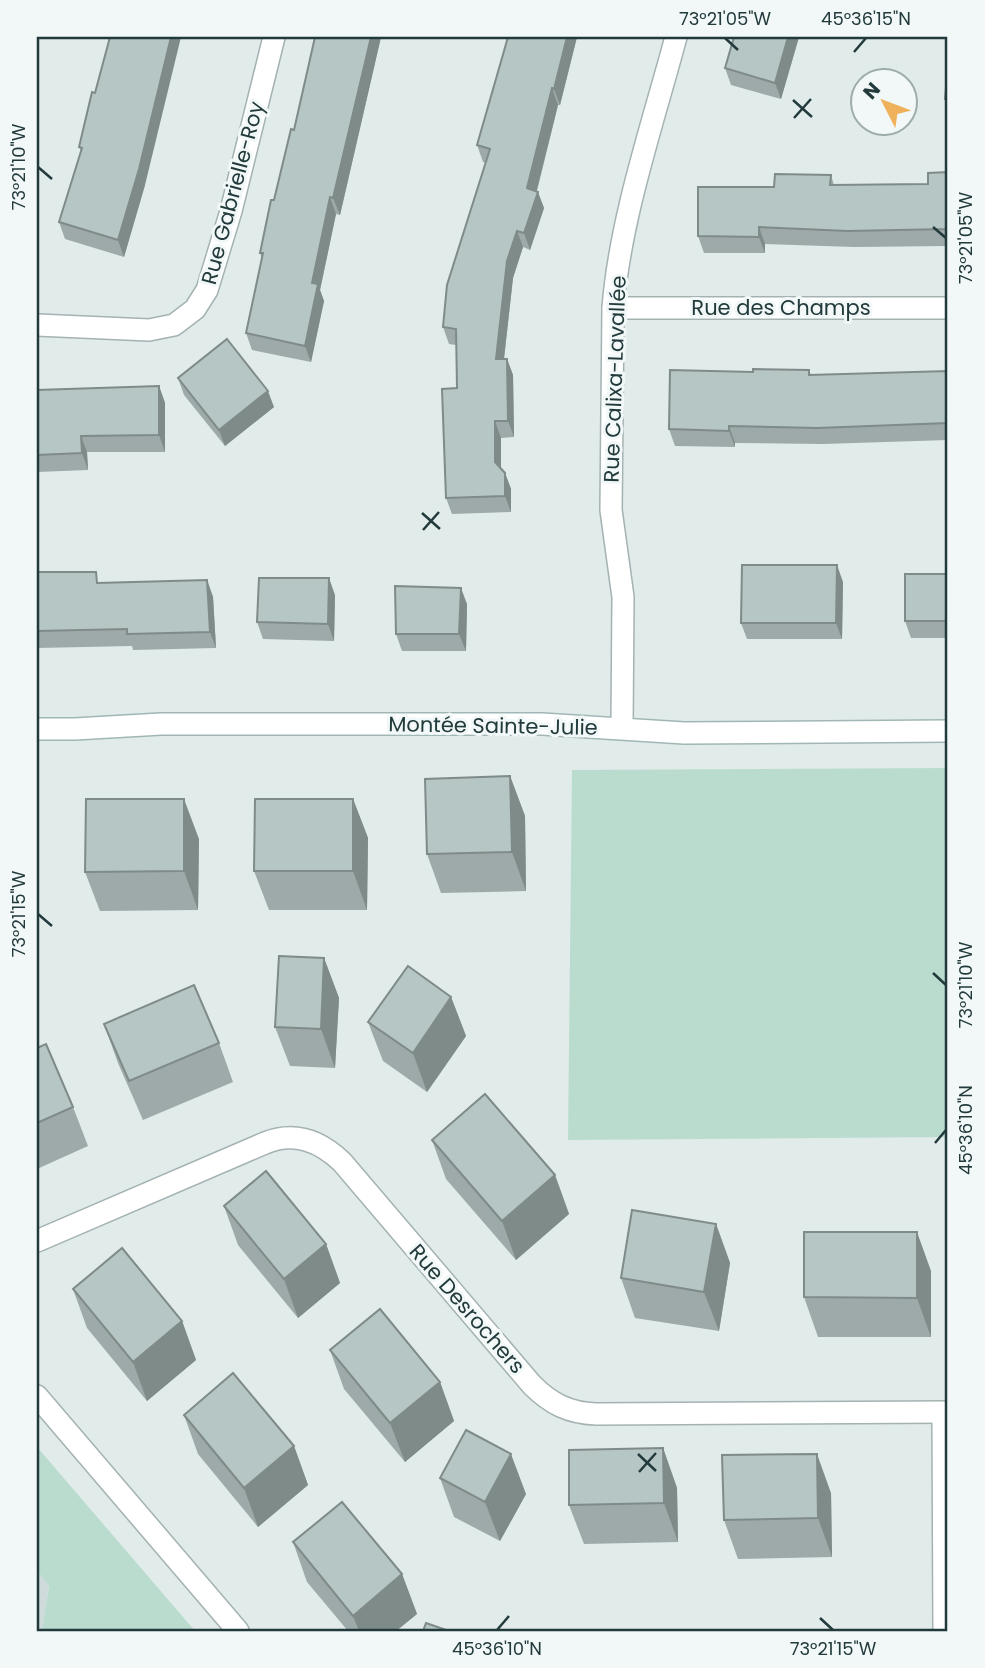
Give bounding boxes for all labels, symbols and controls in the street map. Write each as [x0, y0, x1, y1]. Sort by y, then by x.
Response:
text: 73°21'05"W [679, 6, 772, 31]
text: 45°36'15"N [821, 6, 911, 31]
north arrow [848, 66, 918, 136]
text: N [857, 77, 887, 105]
street label: Rue Gabrielle-Roy [194, 98, 271, 288]
text: 73°21'10"W [6, 123, 31, 210]
text: 73°21'05"W [953, 191, 978, 284]
street label: Rue Calixa-Lavallée [596, 275, 633, 483]
street label: Rue des Champs [691, 293, 871, 322]
street label: Montée Sainte-Julie [388, 709, 598, 742]
text: 73°21'15"W [6, 870, 31, 957]
text: 73°21'10"W [953, 941, 978, 1028]
text: 45°36'10"N [953, 1085, 978, 1175]
street label: Rue Desrochers [403, 1238, 532, 1380]
text: 45°36'10"N [452, 1636, 542, 1661]
text: 73°21'15"W [790, 1636, 877, 1661]

